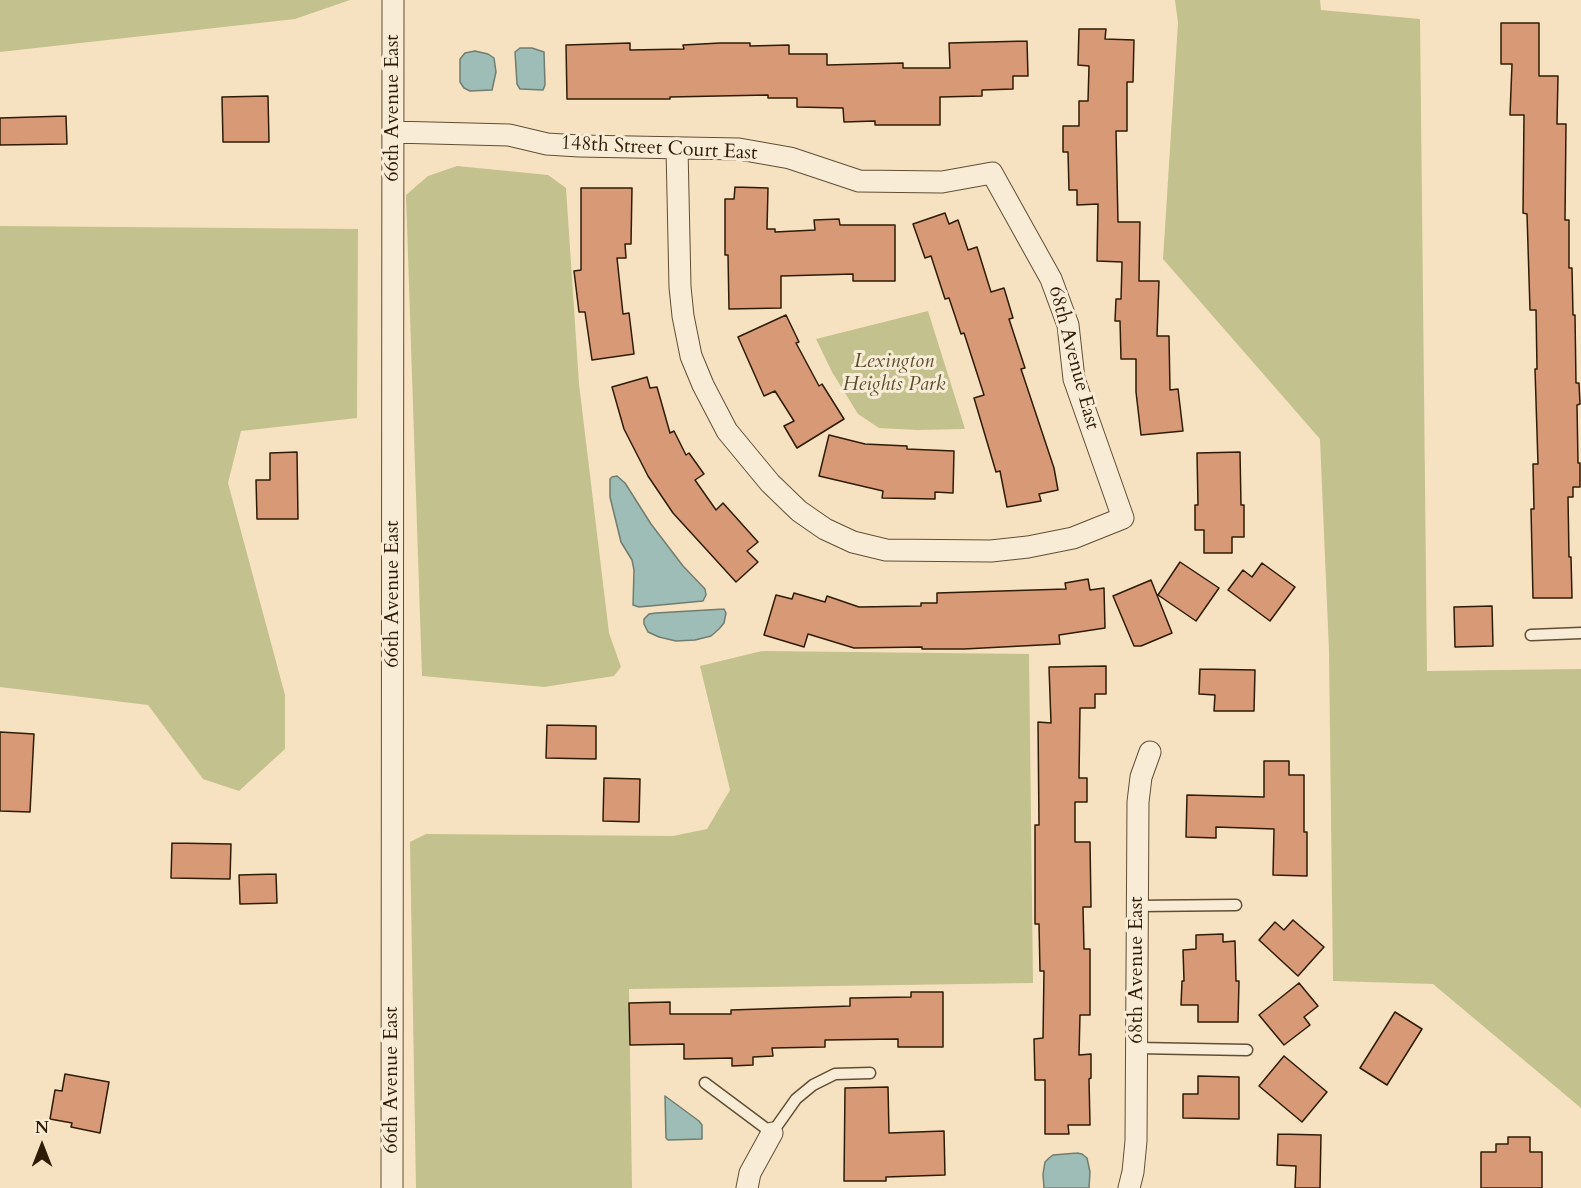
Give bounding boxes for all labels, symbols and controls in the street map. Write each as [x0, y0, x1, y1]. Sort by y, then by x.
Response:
street label: 66th Avenue East [381, 34, 405, 182]
street label: 148th Street Court East [560, 132, 758, 166]
street label: 68th Avenue East [1042, 284, 1104, 432]
park label: Lexington Heights Park [843, 350, 945, 397]
street label: 66th Avenue East [381, 520, 405, 668]
street label: 68th Avenue East [1125, 896, 1149, 1044]
street label: 66th Avenue East [380, 1006, 404, 1154]
north arrow [12, 1116, 72, 1176]
text: N [35, 1117, 49, 1139]

